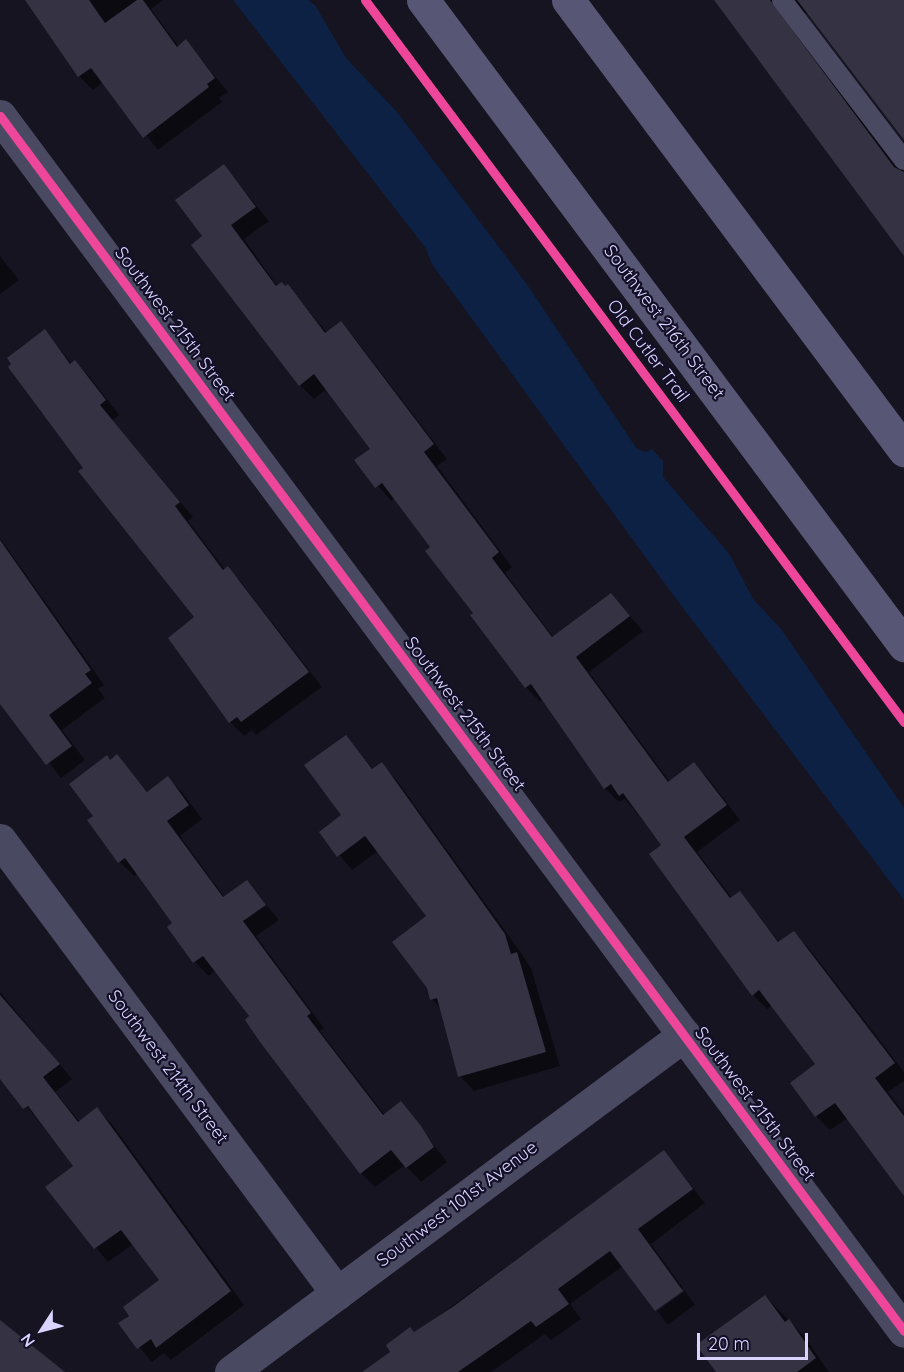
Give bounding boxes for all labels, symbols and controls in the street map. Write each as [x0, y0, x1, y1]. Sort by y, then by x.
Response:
street label: Southwest 216th Street [599, 241, 729, 403]
street label: Southwest 215th Street [110, 243, 240, 405]
street label: Old Cutler Trail [602, 295, 694, 407]
street label: Southwest 215th Street [400, 633, 530, 795]
street label: Southwest 214th Street [103, 986, 233, 1148]
street label: Southwest 215th Street [690, 1023, 820, 1185]
street label: Southwest 101st Avenue [372, 1136, 542, 1272]
north arrow [12, 1300, 72, 1360]
scale bar [700, 1321, 811, 1359]
text: N [16, 1330, 39, 1351]
text: 20 m [708, 1332, 750, 1355]

